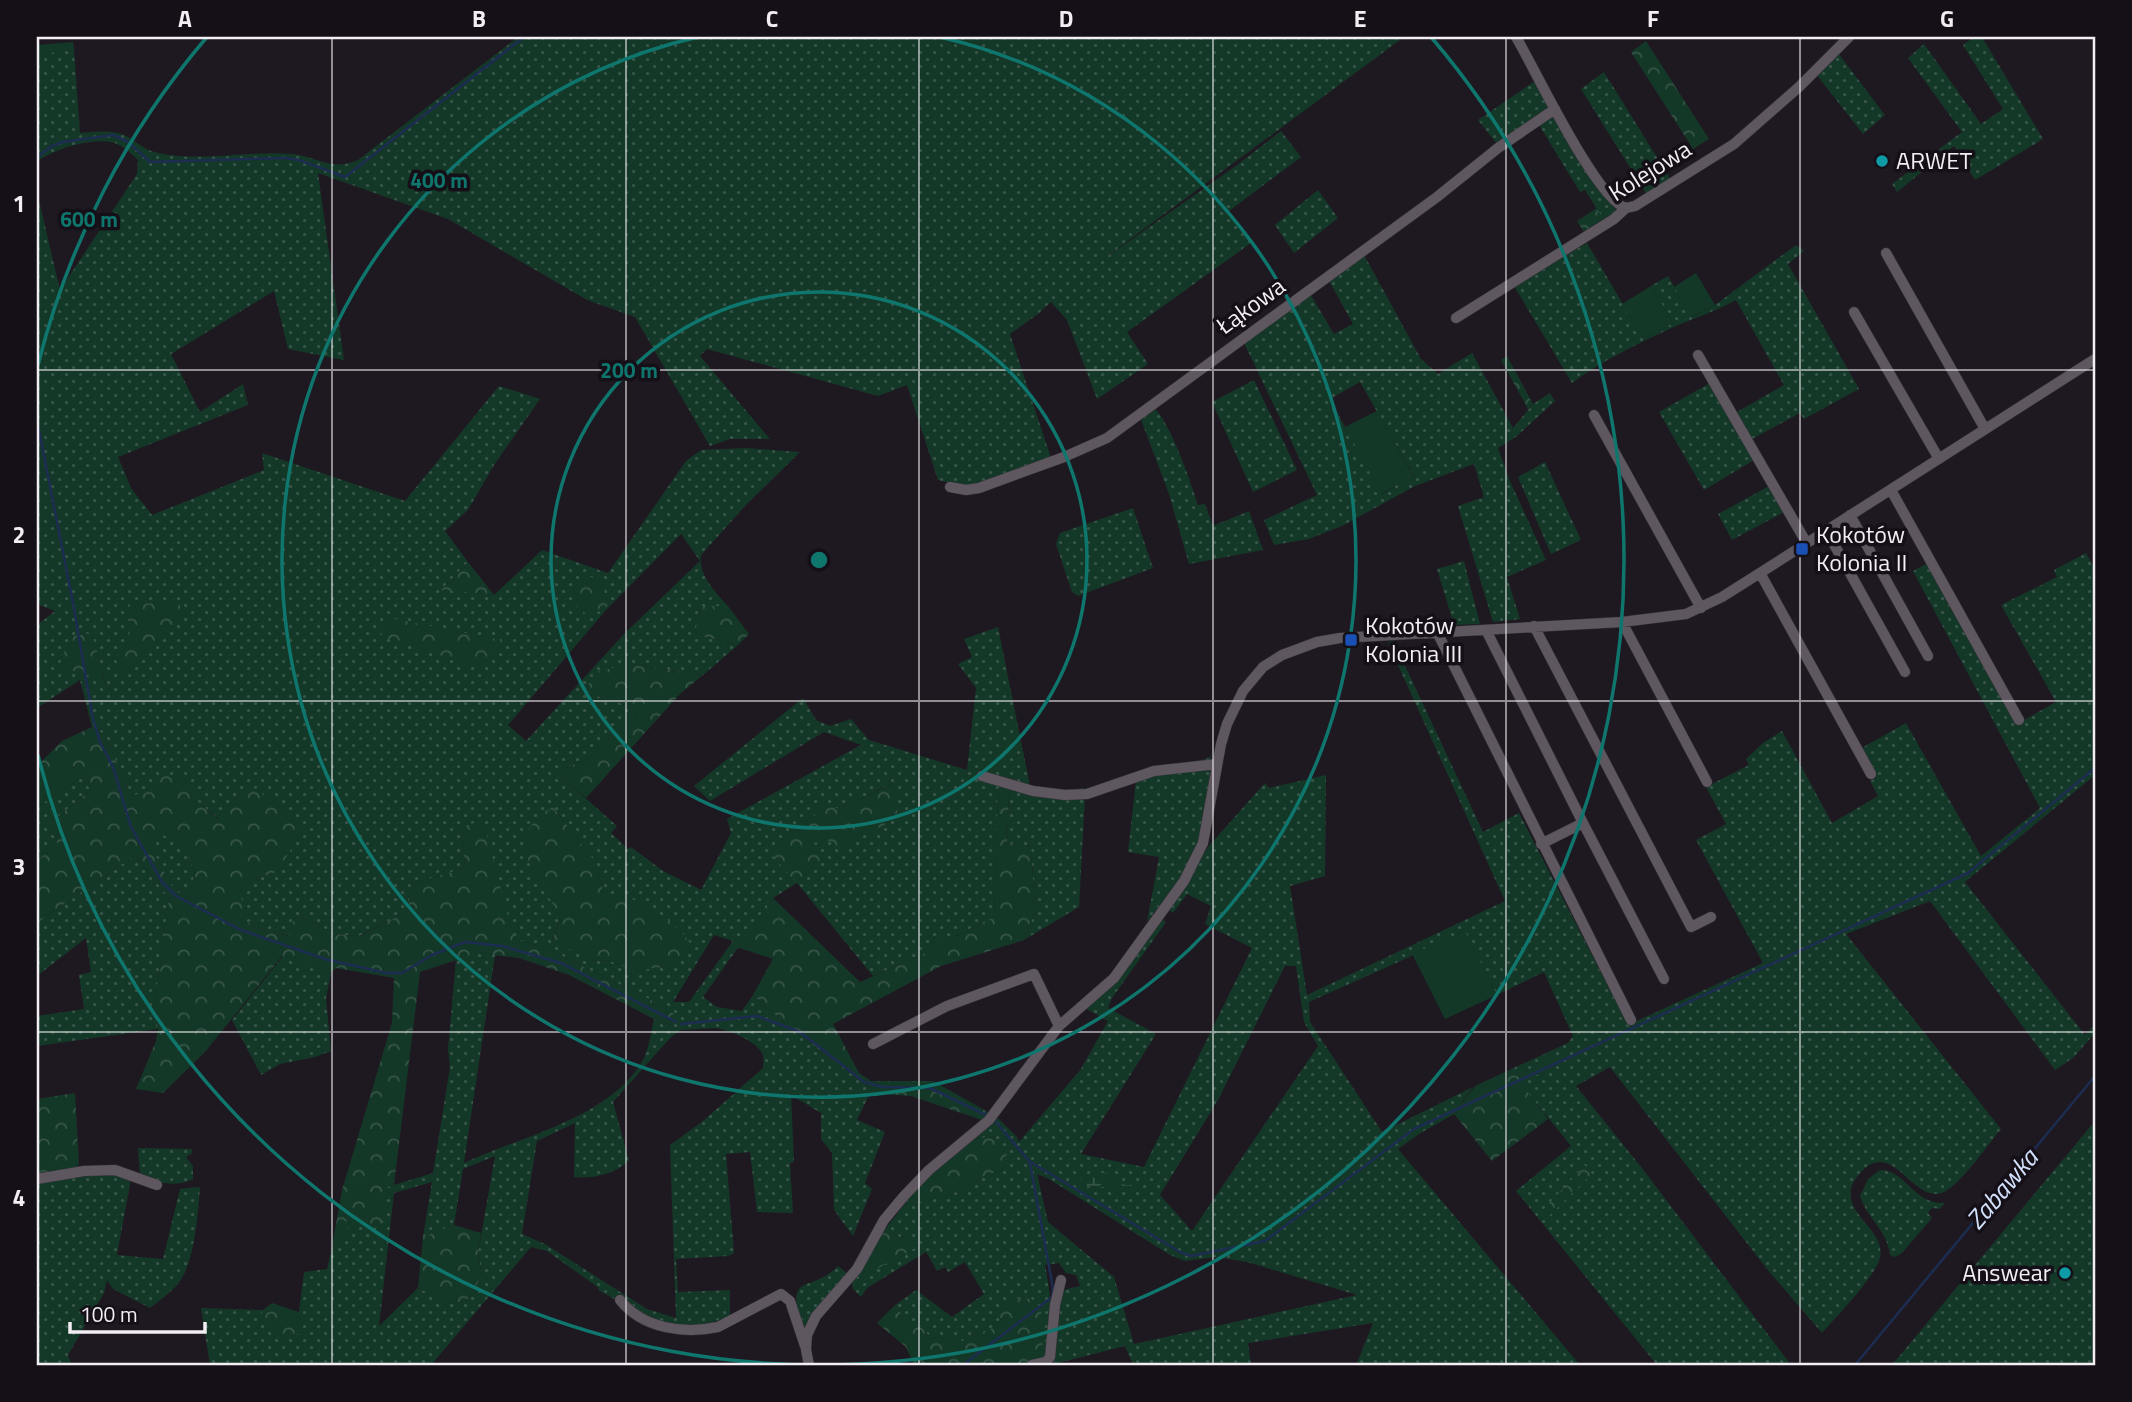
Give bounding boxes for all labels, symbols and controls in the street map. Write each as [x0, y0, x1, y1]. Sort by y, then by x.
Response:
text: A [178, 1, 192, 36]
text: B [472, 1, 486, 36]
text: C [766, 1, 778, 36]
text: D [1059, 1, 1073, 36]
text: E [1354, 1, 1366, 36]
text: F [1647, 1, 1659, 36]
text: G [1940, 1, 1954, 36]
street label: Kolejowa [1601, 131, 1698, 210]
place label: ARWET [1896, 142, 1973, 178]
marker: ARWET [1874, 153, 1890, 169]
text: 400 m [410, 164, 468, 196]
text: 1 [13, 186, 25, 221]
text: 600 m [60, 203, 118, 235]
street label: Łąkowa [1208, 268, 1292, 343]
text: 200 m [600, 354, 658, 386]
place label: Kokotów Kolonia II [1816, 516, 1907, 580]
text: 2 [13, 517, 25, 552]
marker: Kokotów Kolonia II [1794, 541, 1810, 557]
centre of rings [807, 548, 831, 572]
place label: Kokotów Kolonia III [1365, 607, 1462, 671]
marker: Kokotów Kolonia III [1343, 632, 1359, 648]
text: 3 [13, 849, 25, 884]
water label: Zabawka [1956, 1138, 2048, 1238]
text: 4 [13, 1180, 25, 1215]
place label: Answear [1962, 1254, 2051, 1290]
marker: Answear [2057, 1265, 2073, 1281]
scale bar [70, 1290, 205, 1334]
text: 100 m [80, 1298, 137, 1330]

